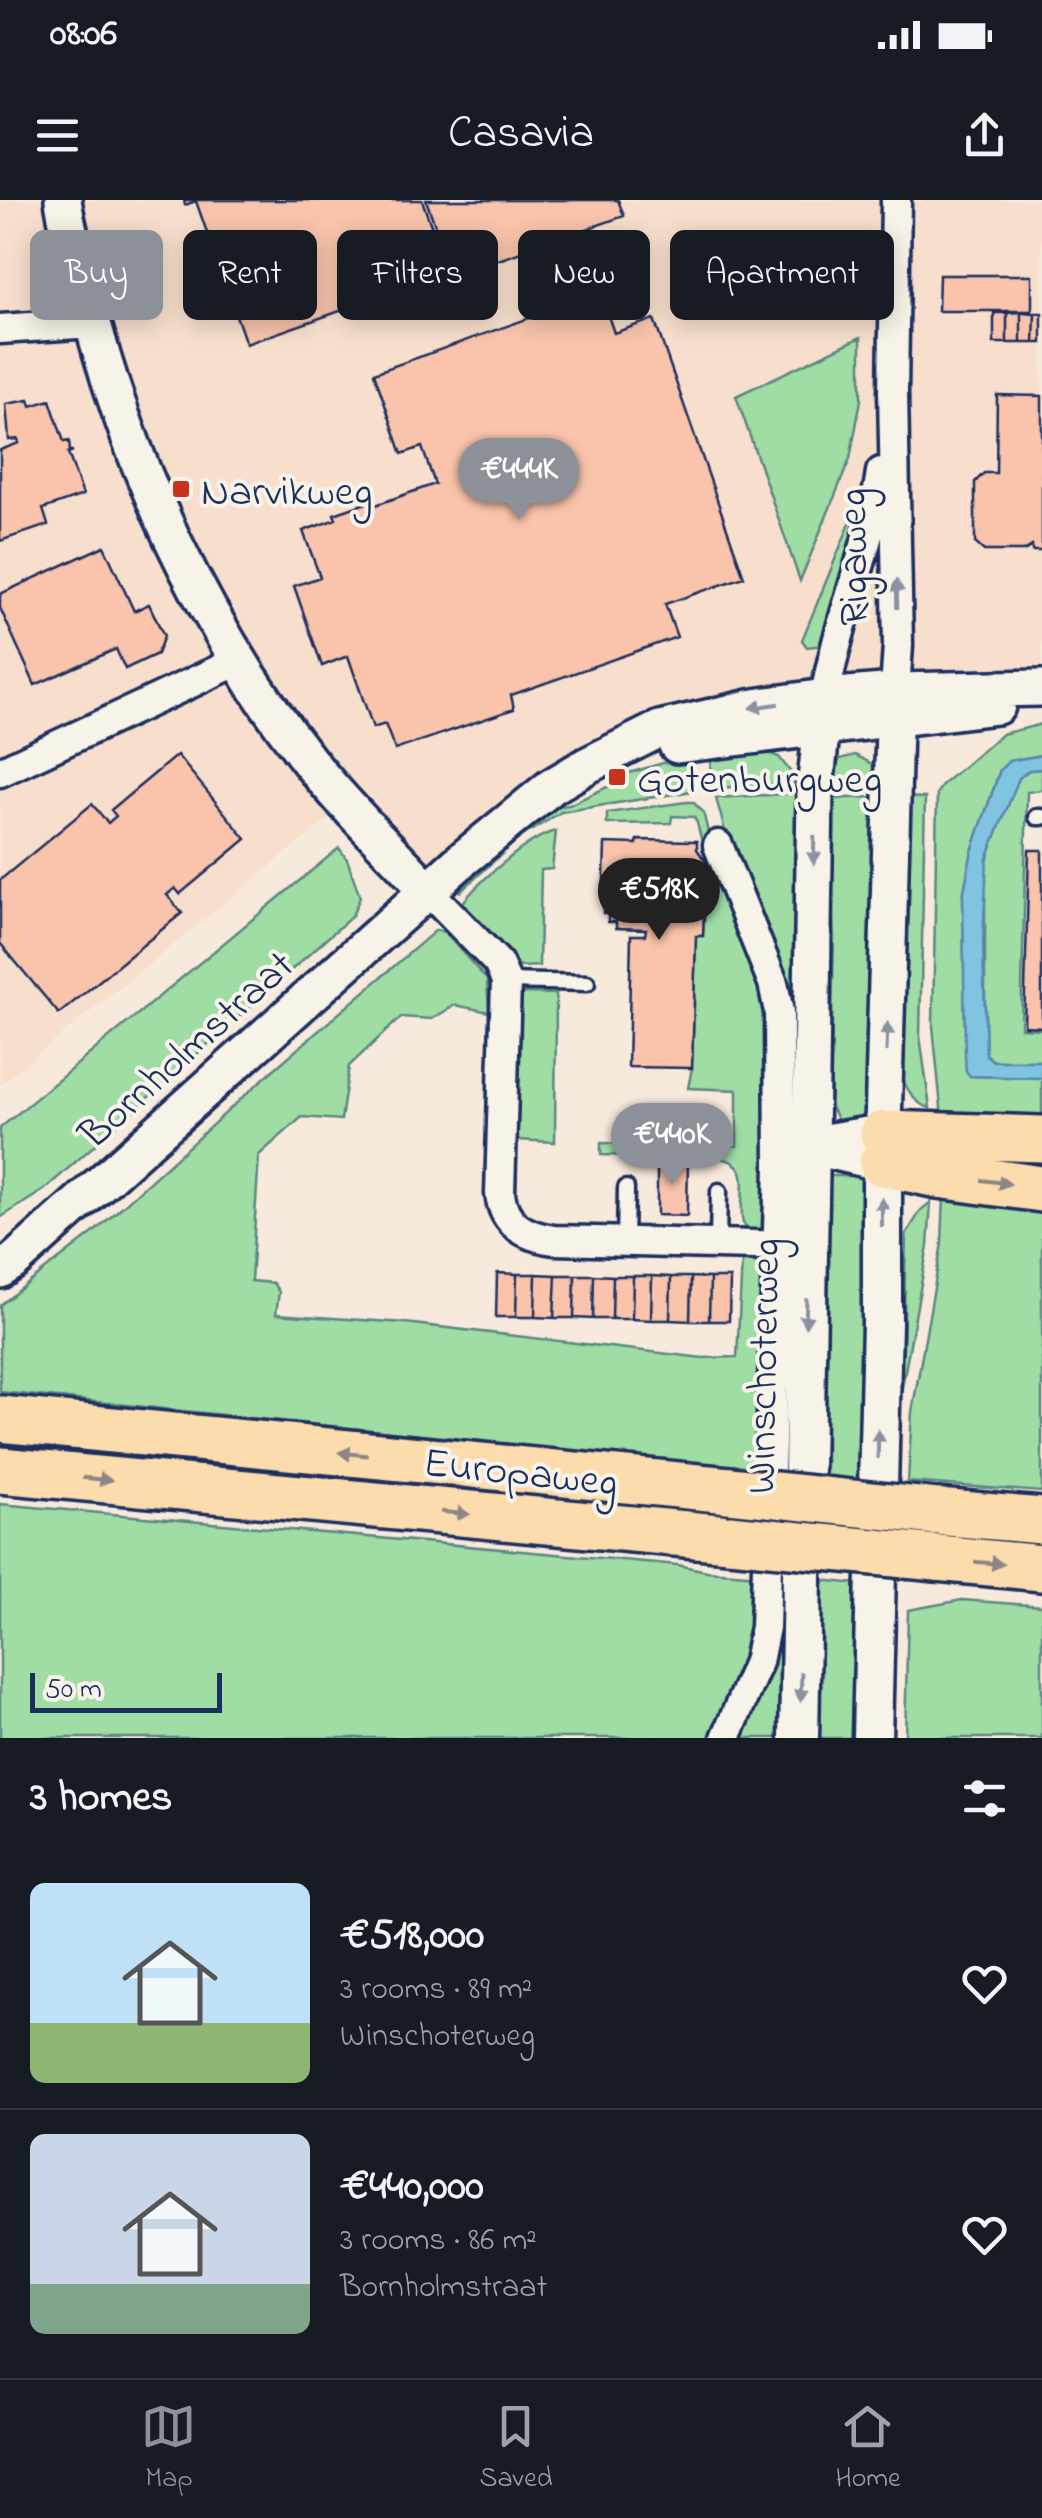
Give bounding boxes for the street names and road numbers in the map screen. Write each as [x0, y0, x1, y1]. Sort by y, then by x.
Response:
street label: Rigaweg [824, 488, 887, 626]
street label: Bornholmstraat [66, 938, 309, 1166]
street label: Winschoterweg [733, 1238, 798, 1495]
street label: Europaweg [420, 1434, 621, 1515]

